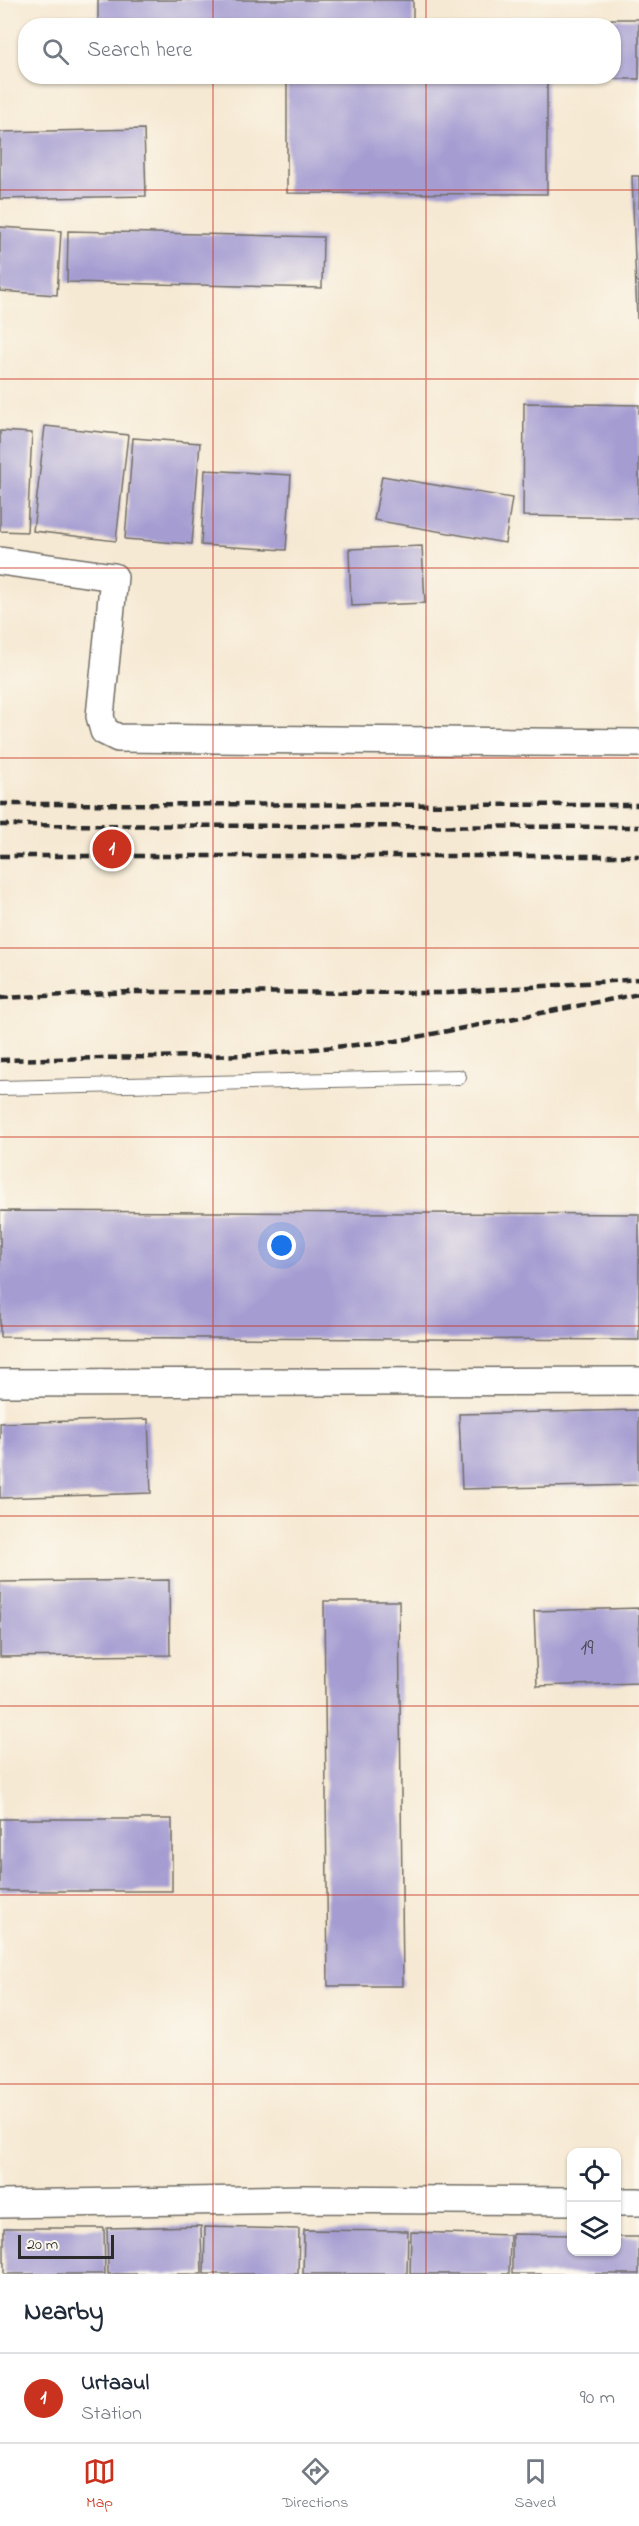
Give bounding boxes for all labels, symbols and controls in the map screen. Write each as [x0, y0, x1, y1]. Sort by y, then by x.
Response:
search box [18, 18, 621, 84]
icon: search [39, 35, 72, 68]
text: Search here [87, 35, 192, 67]
pin: 1 [92, 826, 132, 872]
your location [267, 1231, 296, 1260]
house number: 19 [581, 1634, 594, 1664]
map controls [567, 2148, 621, 2256]
button: locate [567, 2148, 621, 2202]
button: layers [567, 2202, 621, 2256]
scale bar [18, 2232, 114, 2260]
text: 20 m [27, 2233, 58, 2257]
text: Nearby [24, 2294, 103, 2332]
text: Urtaaul [81, 2368, 149, 2400]
text: 1 [40, 2384, 47, 2413]
text: 90 m [580, 2384, 615, 2413]
text: Station [81, 2400, 142, 2429]
tab: Map [83, 2455, 116, 2515]
tab: Directions [282, 2455, 348, 2515]
tab: Saved [514, 2455, 556, 2515]

